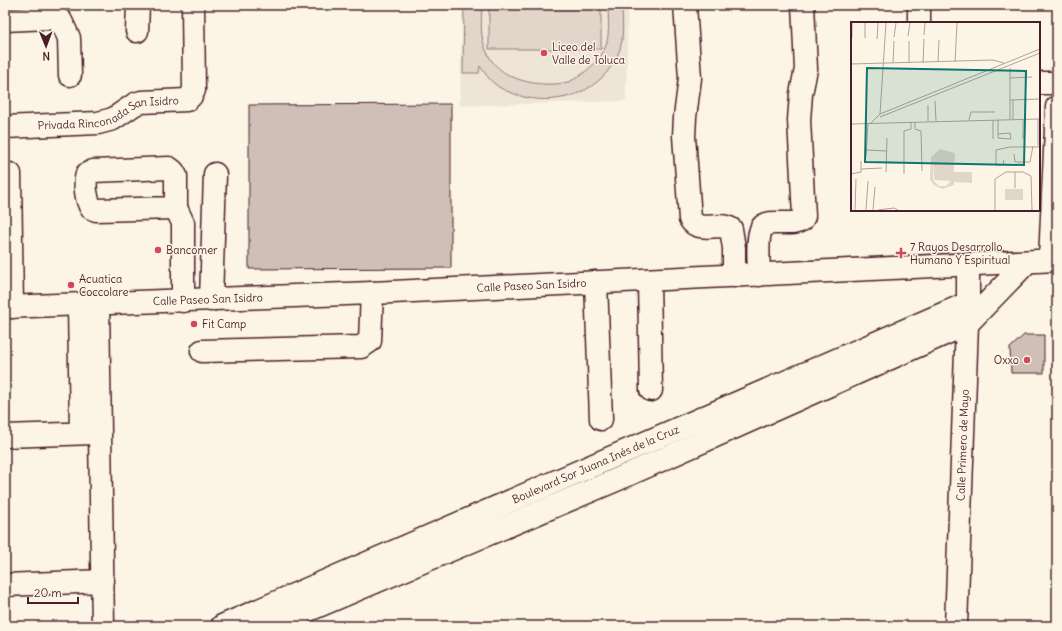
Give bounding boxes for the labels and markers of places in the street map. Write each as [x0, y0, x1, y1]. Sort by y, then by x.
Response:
place label: Liceo del Valle de Toluca [552, 40, 625, 67]
marker: Liceo del Valle de Toluca [539, 48, 549, 58]
place label: 7 Rayos Desarrollo Humano Y Espiritual [910, 240, 1010, 267]
place label: Bancomer [166, 243, 218, 257]
marker: Bancomer [153, 245, 163, 255]
marker: 7 Rayos Desarrollo Humano Y Espiritual [895, 247, 907, 259]
place label: Acuatica Coccolare [79, 272, 128, 299]
marker: Acuatica Coccolare [66, 280, 76, 290]
place label: Fit Camp [202, 317, 246, 331]
marker: Fit Camp [189, 319, 199, 329]
place label: Oxxo [994, 353, 1019, 367]
marker: Oxxo [1022, 355, 1032, 365]

